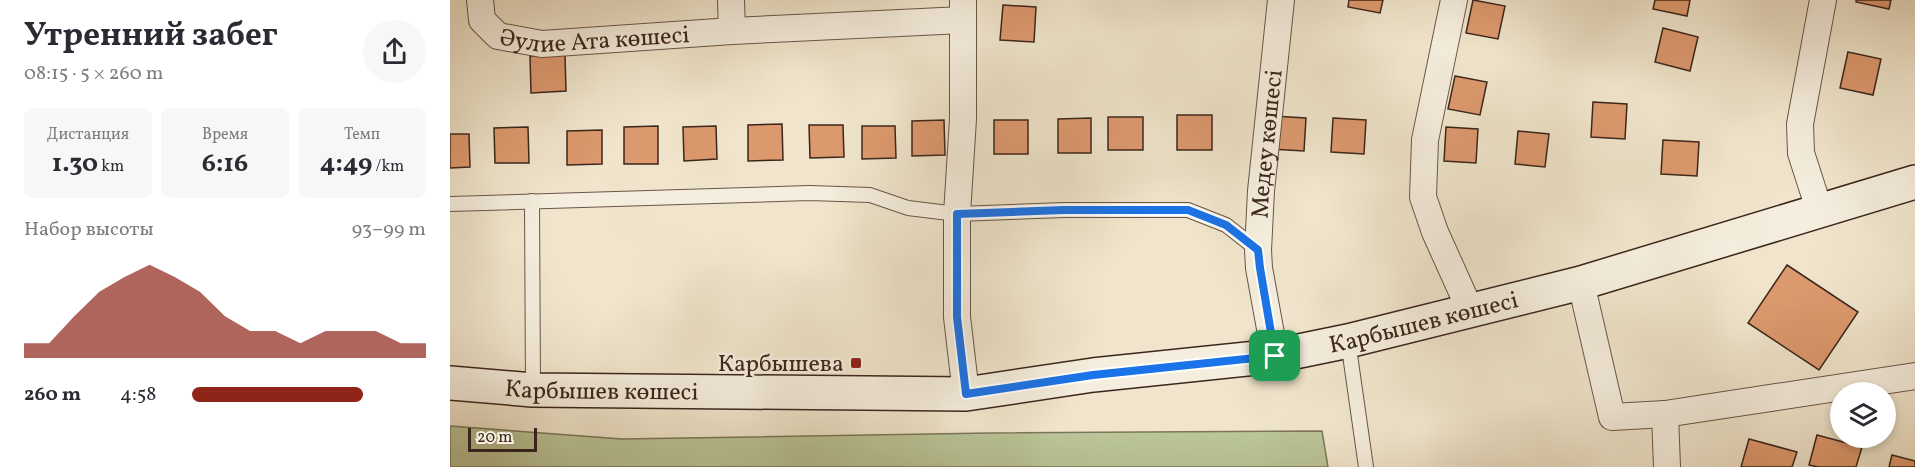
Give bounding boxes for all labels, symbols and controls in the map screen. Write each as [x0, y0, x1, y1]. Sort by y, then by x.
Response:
text: Утренний забег [24, 14, 278, 60]
street label: Әулие Ата көшесі [497, 19, 691, 63]
button: share [363, 20, 426, 83]
text: 08:15 · 5 × 260 m [24, 60, 163, 88]
street label: Медеу көшесі [1245, 68, 1293, 219]
text: Дистанция [47, 124, 129, 146]
text: Время [202, 124, 248, 146]
text: Темп [344, 124, 380, 146]
text: 1.30 [52, 146, 98, 182]
text: 6:16 [202, 146, 248, 182]
text: 4:49 [320, 146, 372, 182]
text: km [98, 156, 124, 178]
text: /km [372, 156, 404, 178]
text: Набор высоты [24, 216, 154, 244]
text: 93–99 m [352, 216, 426, 244]
street label: Карбышев көшесі [1326, 284, 1522, 363]
pin [1249, 330, 1300, 381]
icon: arrive [1258, 339, 1291, 372]
place label: Карбышева [718, 348, 844, 382]
marker: Карбышева [849, 356, 863, 370]
street label: Карбышев көшесі [503, 373, 699, 411]
text: 260 m [24, 381, 81, 409]
text: 4:58 [120, 381, 156, 409]
map controls [1830, 382, 1896, 448]
button: layers [1830, 382, 1896, 448]
scale bar [468, 425, 537, 452]
text: 20 m [477, 427, 512, 449]

